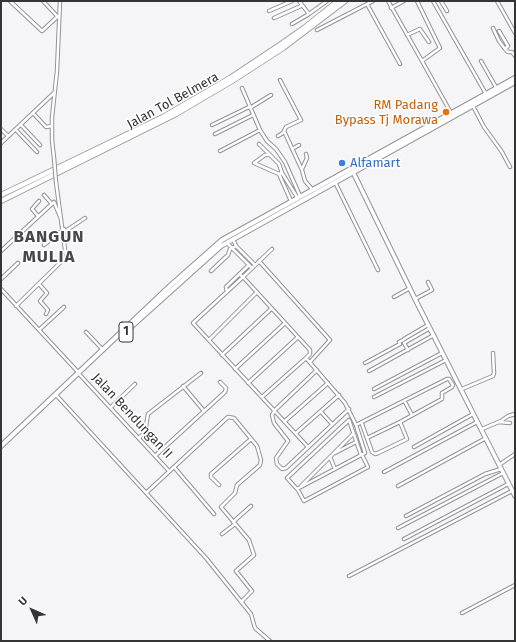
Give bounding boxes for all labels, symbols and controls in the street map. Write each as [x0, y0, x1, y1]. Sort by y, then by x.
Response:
street label: Jalan Tol Belmera [124, 69, 222, 133]
place label: RM Padang Bypass Tj Morawa [335, 97, 438, 128]
marker: RM Padang Bypass Tj Morawa [441, 107, 451, 117]
place label: Alfamart [350, 155, 400, 171]
marker: Alfamart [337, 158, 347, 168]
district label: BANGUN MULIA [13, 227, 85, 267]
road number: 1 [119, 322, 133, 342]
street label: Jalan Bendungan II [89, 370, 175, 462]
north arrow [12, 590, 52, 630]
text: U [16, 594, 30, 608]

